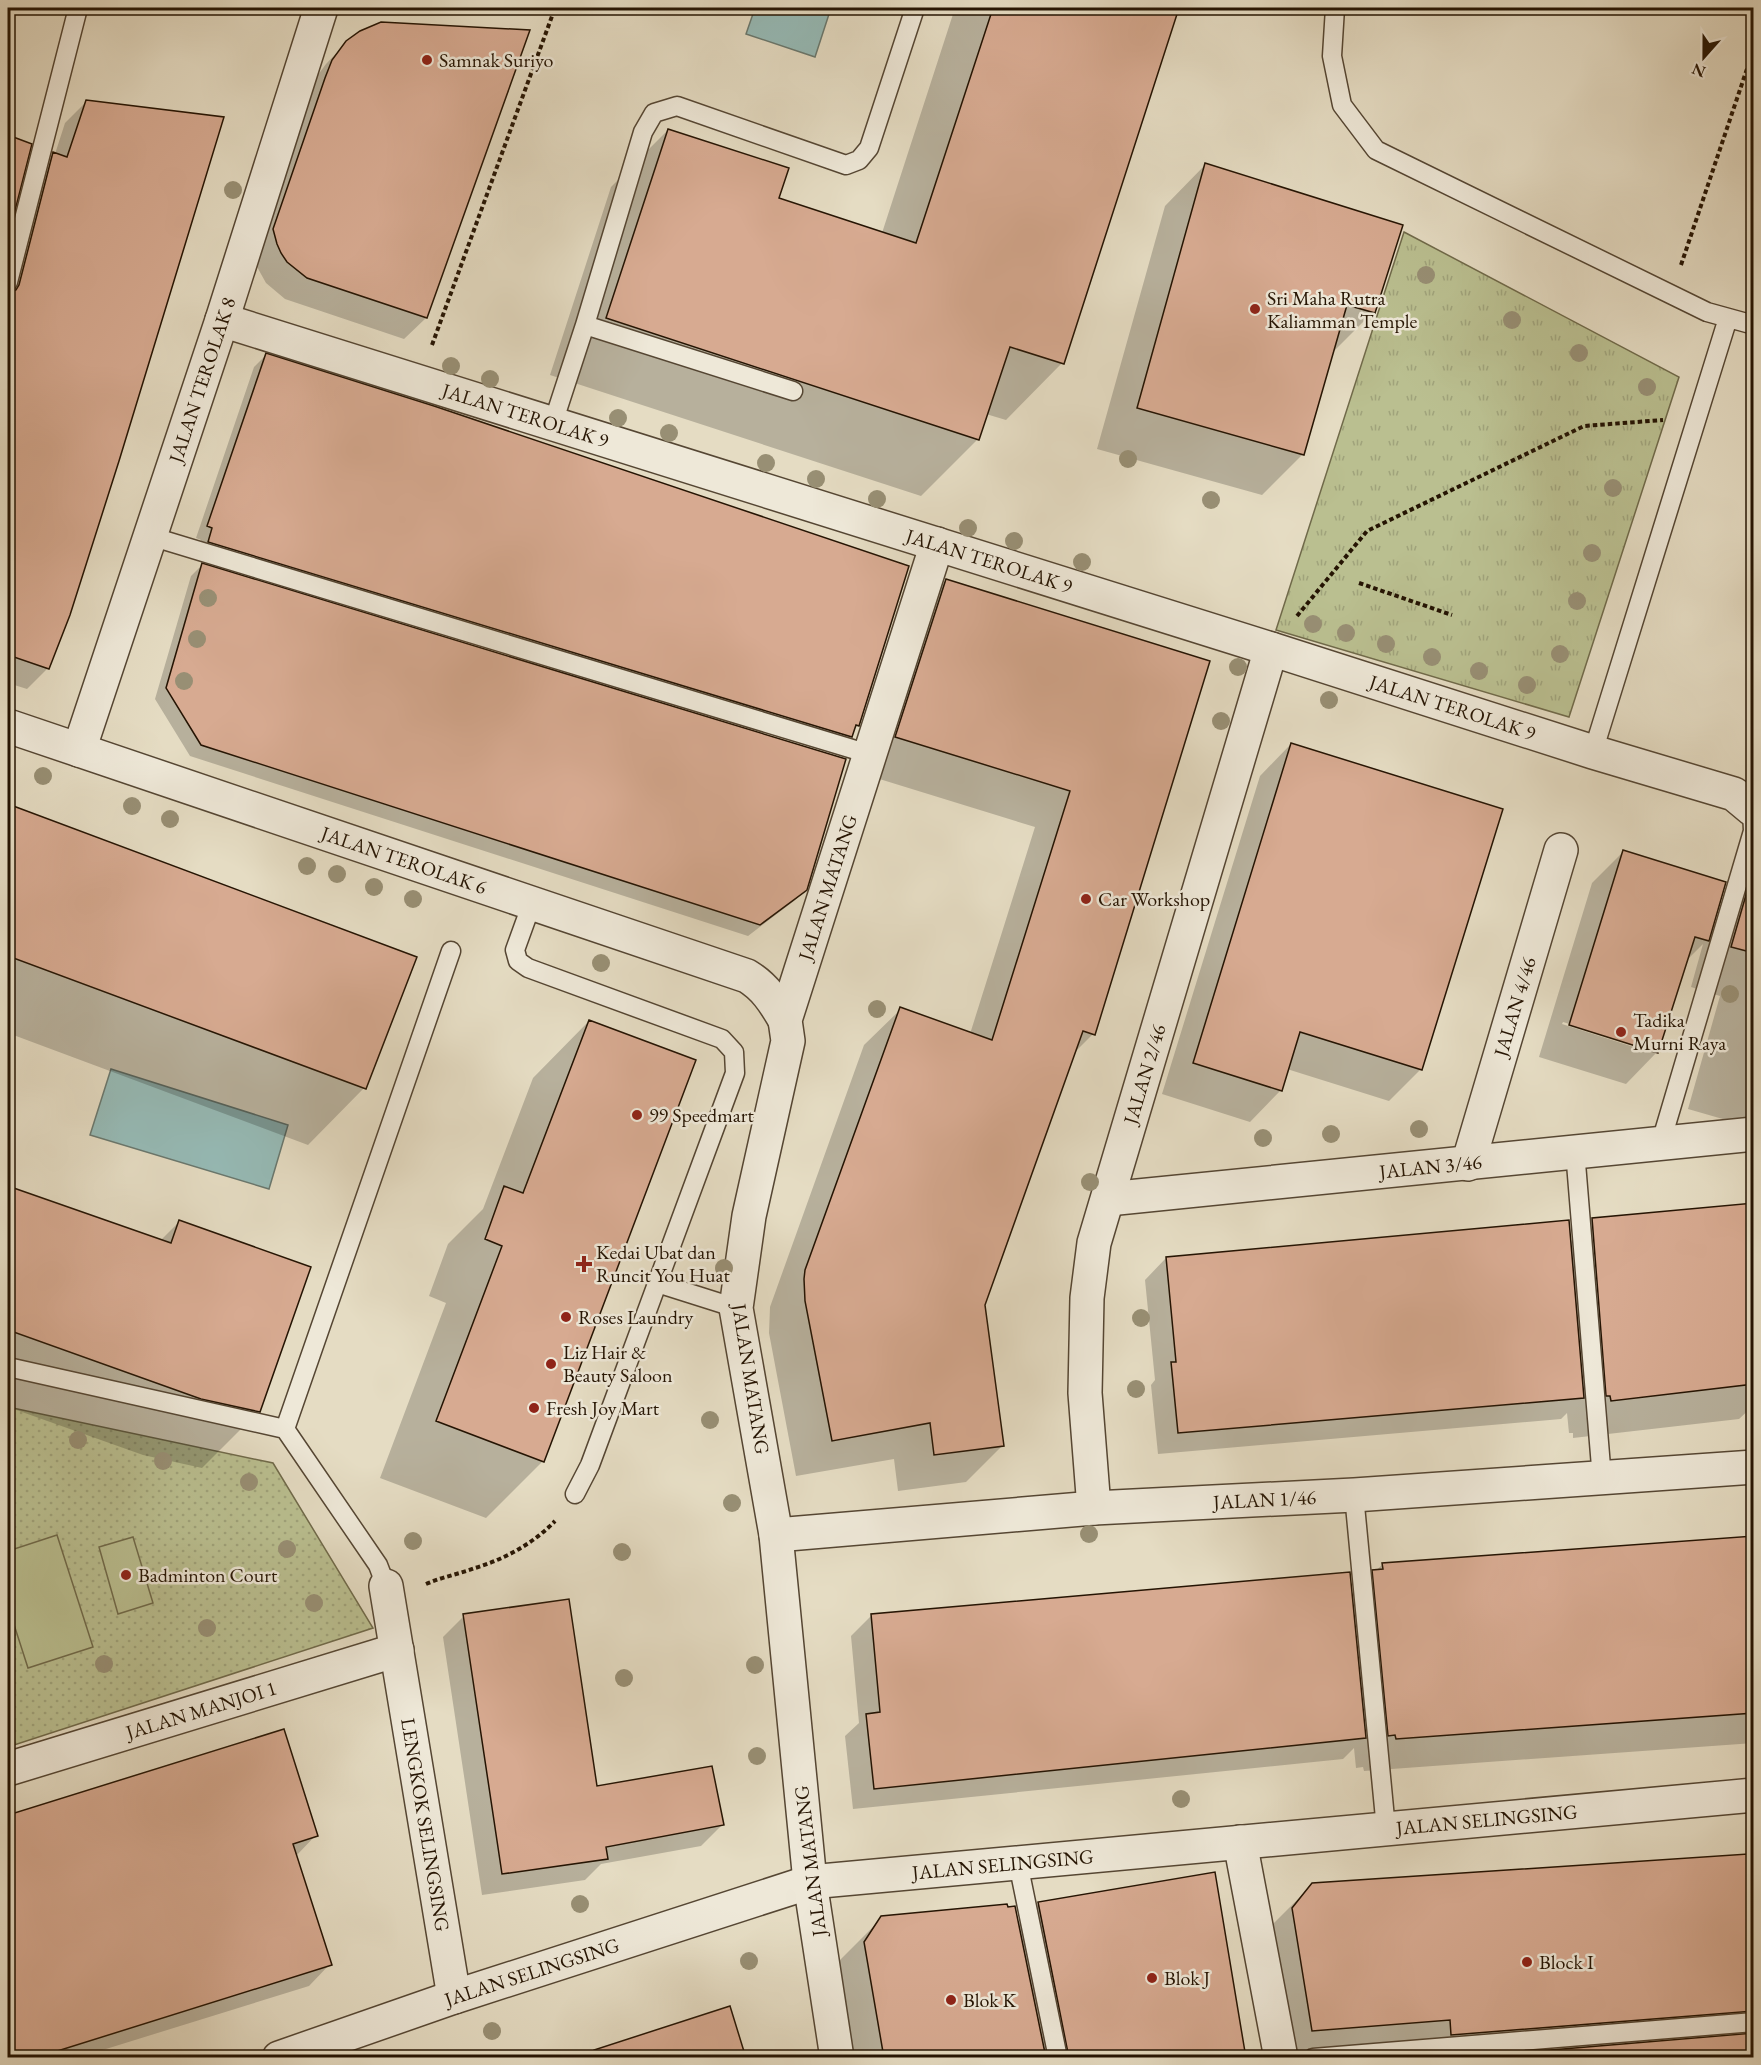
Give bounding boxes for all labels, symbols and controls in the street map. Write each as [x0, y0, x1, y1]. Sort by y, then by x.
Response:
north arrow [1674, 27, 1734, 87]
place label: Samnak Suriyo [439, 47, 553, 73]
marker: Samnak Suriyo [420, 53, 434, 67]
text: N [1689, 58, 1709, 83]
place label: Sri Maha Rutra Kaliamman Temple [1267, 285, 1417, 334]
street label: JALAN TEROLAK 8 [162, 294, 241, 468]
marker: Sri Maha Rutra Kaliamman Temple [1248, 302, 1262, 316]
street label: JALAN TEROLAK 9 [437, 376, 612, 454]
street label: JALAN TEROLAK 9 [901, 522, 1076, 599]
street label: JALAN TEROLAK 9 [1364, 668, 1539, 746]
street label: JALAN MATANG [791, 811, 863, 966]
street label: JALAN TEROLAK 6 [316, 819, 490, 900]
place label: Car Workshop [1098, 886, 1210, 912]
marker: Car Workshop [1079, 892, 1093, 906]
street label: JALAN 4/46 [1487, 953, 1542, 1062]
place label: Tadika Murni Raya [1633, 1007, 1726, 1056]
street label: JALAN 2/46 [1117, 1021, 1172, 1129]
marker: Tadika Murni Raya [1614, 1025, 1628, 1039]
place label: 99 Speedmart [649, 1102, 754, 1128]
marker: 99 Speedmart [630, 1108, 644, 1122]
street label: JALAN 3/46 [1376, 1148, 1483, 1185]
place label: Kedai Ubat dan Runcit You Huat [596, 1239, 730, 1288]
marker: Kedai Ubat dan Runcit You Huat [577, 1257, 591, 1271]
street label: JALAN MATANG [726, 1300, 776, 1456]
place label: Roses Laundry [578, 1304, 693, 1330]
marker: Roses Laundry [559, 1310, 573, 1324]
place label: Liz Hair & Beauty Saloon [563, 1339, 673, 1388]
marker: Liz Hair & Beauty Saloon [544, 1357, 558, 1371]
place label: Fresh Joy Mart [546, 1395, 660, 1421]
marker: Fresh Joy Mart [527, 1401, 541, 1415]
street label: JALAN 1/46 [1211, 1484, 1317, 1515]
place label: Badminton Court [138, 1562, 278, 1588]
marker: Badminton Court [119, 1568, 133, 1582]
street label: JALAN MANJOI 1 [121, 1675, 280, 1746]
street label: LENGKOK SELINGSING [395, 1716, 456, 1933]
street label: JALAN MATANG [788, 1784, 832, 1940]
street label: JALAN SELINGSING [1393, 1798, 1579, 1841]
street label: JALAN SELINGSING [909, 1843, 1095, 1886]
street label: JALAN SELINGSING [439, 1932, 622, 2013]
place label: Block I [1539, 1949, 1594, 1975]
marker: Block I [1520, 1955, 1534, 1969]
place label: Blok J [1164, 1965, 1210, 1991]
marker: Blok J [1145, 1971, 1159, 1985]
place label: Blok K [963, 1987, 1017, 2013]
marker: Blok K [944, 1993, 958, 2007]

